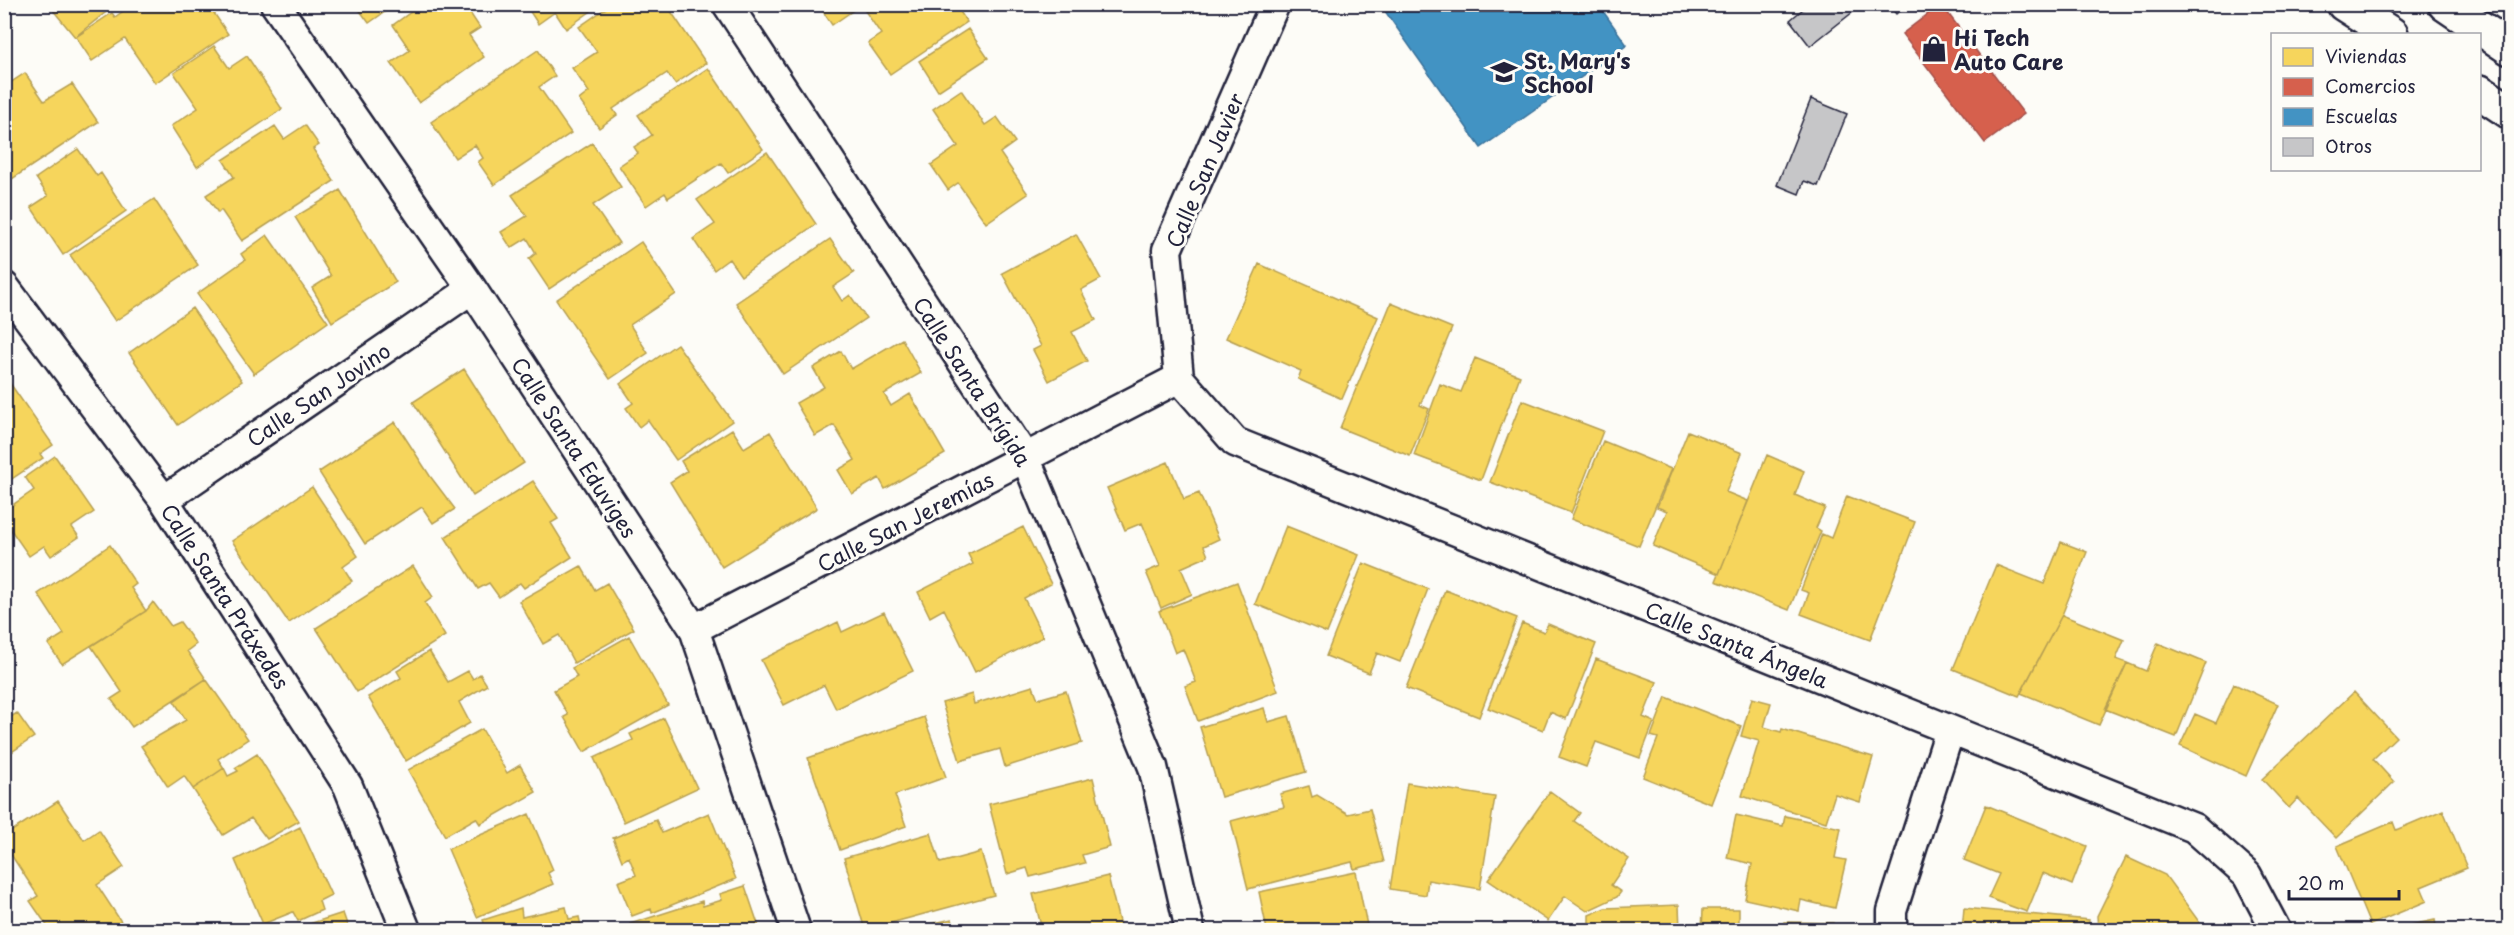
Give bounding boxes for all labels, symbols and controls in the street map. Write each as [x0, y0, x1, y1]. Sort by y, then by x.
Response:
place label: Hi Tech Auto Care [1954, 21, 2063, 77]
legend [2271, 33, 2481, 171]
shop icon: Hi Tech Auto Care [1919, 34, 1949, 64]
text: Viviendas [2325, 42, 2407, 69]
place label: St. Mary's School [1524, 44, 1631, 100]
school or university icon: St. Mary's School [1489, 57, 1519, 87]
text: Comercios [2325, 72, 2415, 99]
street label: Calle San Javier [1157, 87, 1251, 252]
text: Escuelas [2325, 102, 2398, 129]
text: Otros [2325, 132, 2372, 159]
street label: Calle Santa Brígida [906, 290, 1040, 473]
street label: Calle San Jovino [240, 334, 396, 454]
street label: Calle Santa Eduviges [504, 350, 646, 544]
street label: Calle San Jeremías [811, 463, 999, 579]
street label: Calle Santa Práxedes [154, 497, 298, 695]
street label: Calle Santa Ángela [1641, 593, 1833, 695]
scale bar [2289, 863, 2398, 901]
text: 20 m [2298, 869, 2344, 896]

